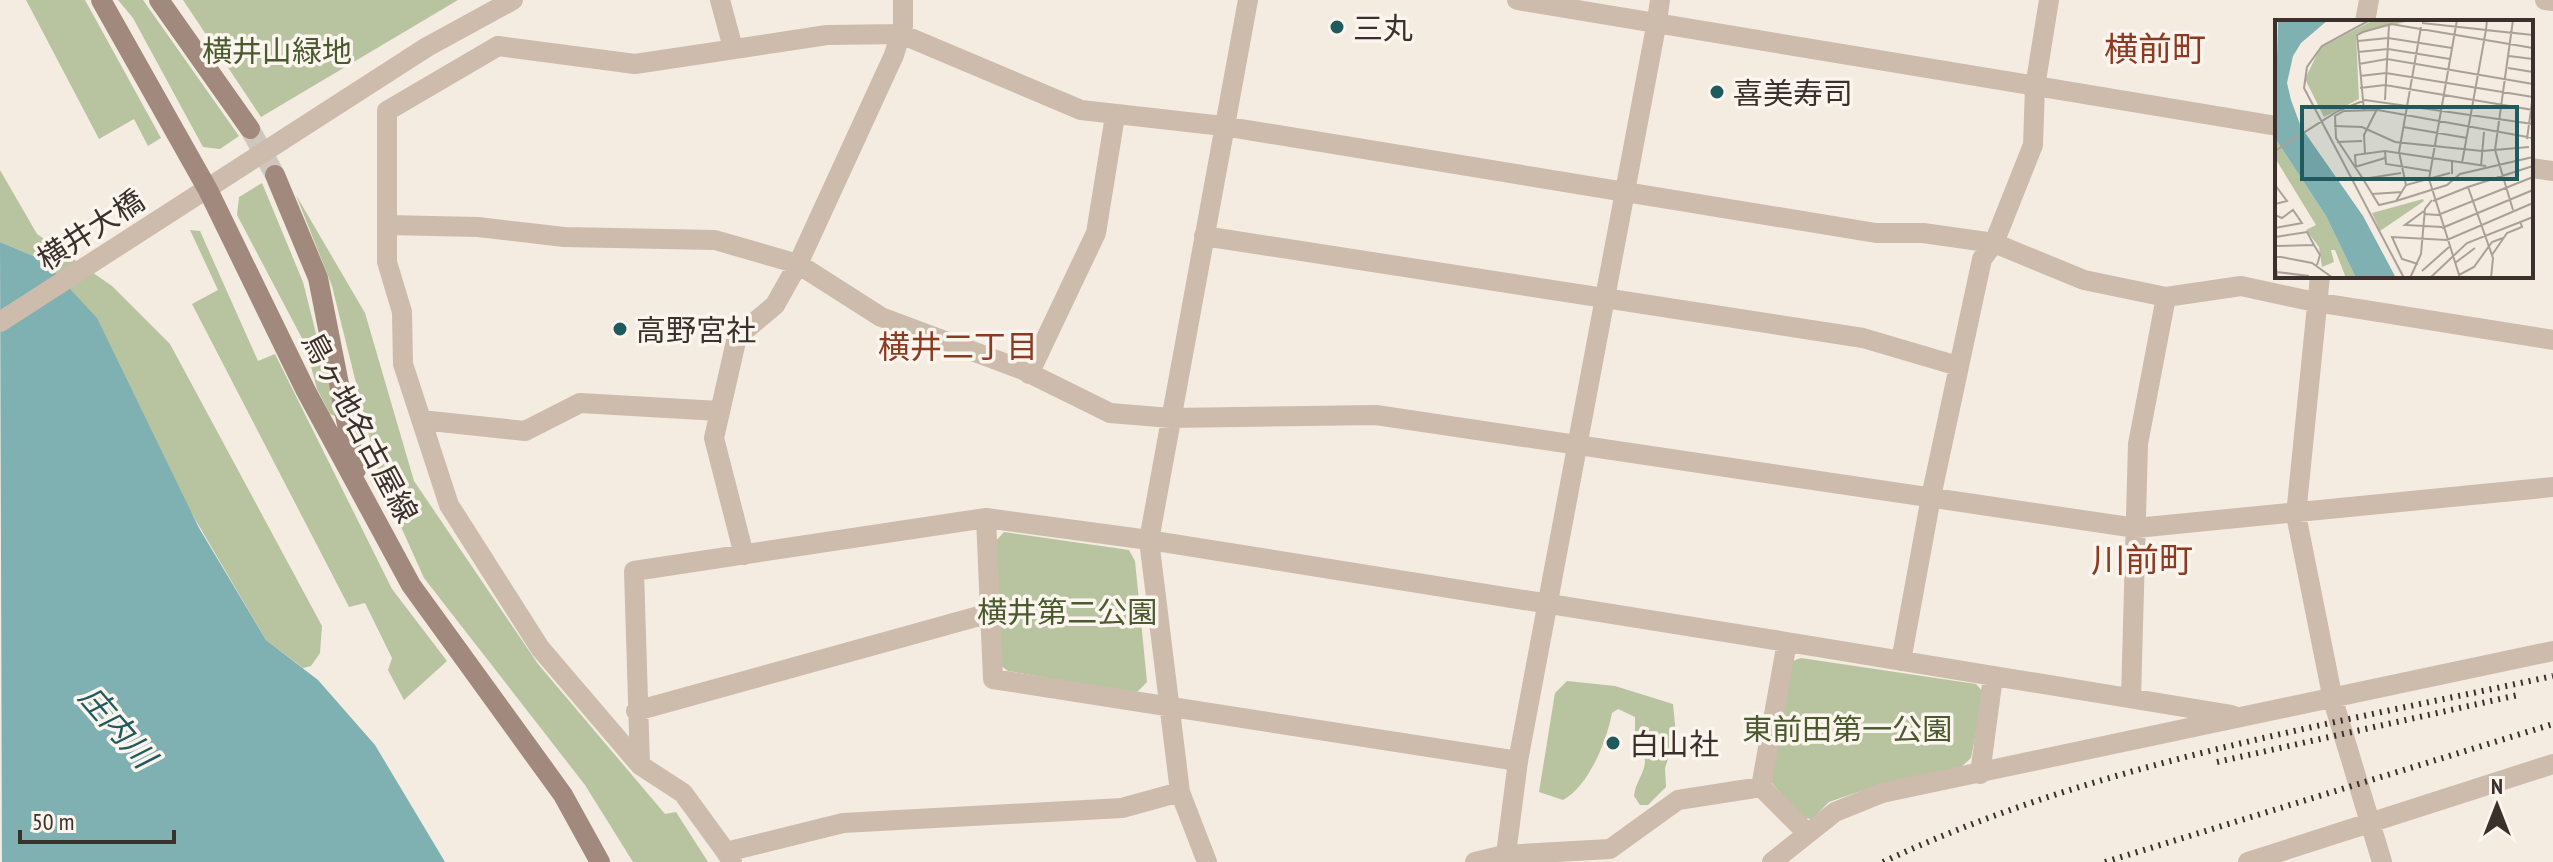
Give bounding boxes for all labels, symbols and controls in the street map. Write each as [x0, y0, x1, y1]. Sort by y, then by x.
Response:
place label: 三丸 [1353, 8, 1413, 47]
marker: 三丸 [1328, 18, 1346, 36]
inset map [2275, 20, 2533, 278]
district label: 横前町 [2104, 26, 2206, 70]
park label: 横井山緑地 [202, 31, 352, 70]
place label: 喜美寿司 [1733, 73, 1853, 112]
marker: 喜美寿司 [1708, 83, 1726, 101]
street label: 横井大橋 [29, 180, 151, 278]
place label: 高野宮社 [636, 310, 756, 349]
marker: 高野宮社 [611, 320, 629, 338]
street label: 鳥ヶ地名古屋線 [294, 325, 428, 529]
district label: 横井二丁目 [878, 325, 1038, 367]
district label: 川前町 [2091, 537, 2193, 581]
park label: 横井第二公園 [977, 592, 1157, 631]
water label: 庄内川 [71, 676, 167, 778]
park label: 東前田第一公園 [1742, 709, 1952, 748]
place label: 白山社 [1629, 724, 1719, 763]
marker: 白山社 [1604, 734, 1622, 752]
north arrow [2457, 766, 2537, 846]
text: N [2491, 772, 2503, 800]
scale bar [20, 794, 174, 844]
text: 50 m [32, 806, 74, 837]

